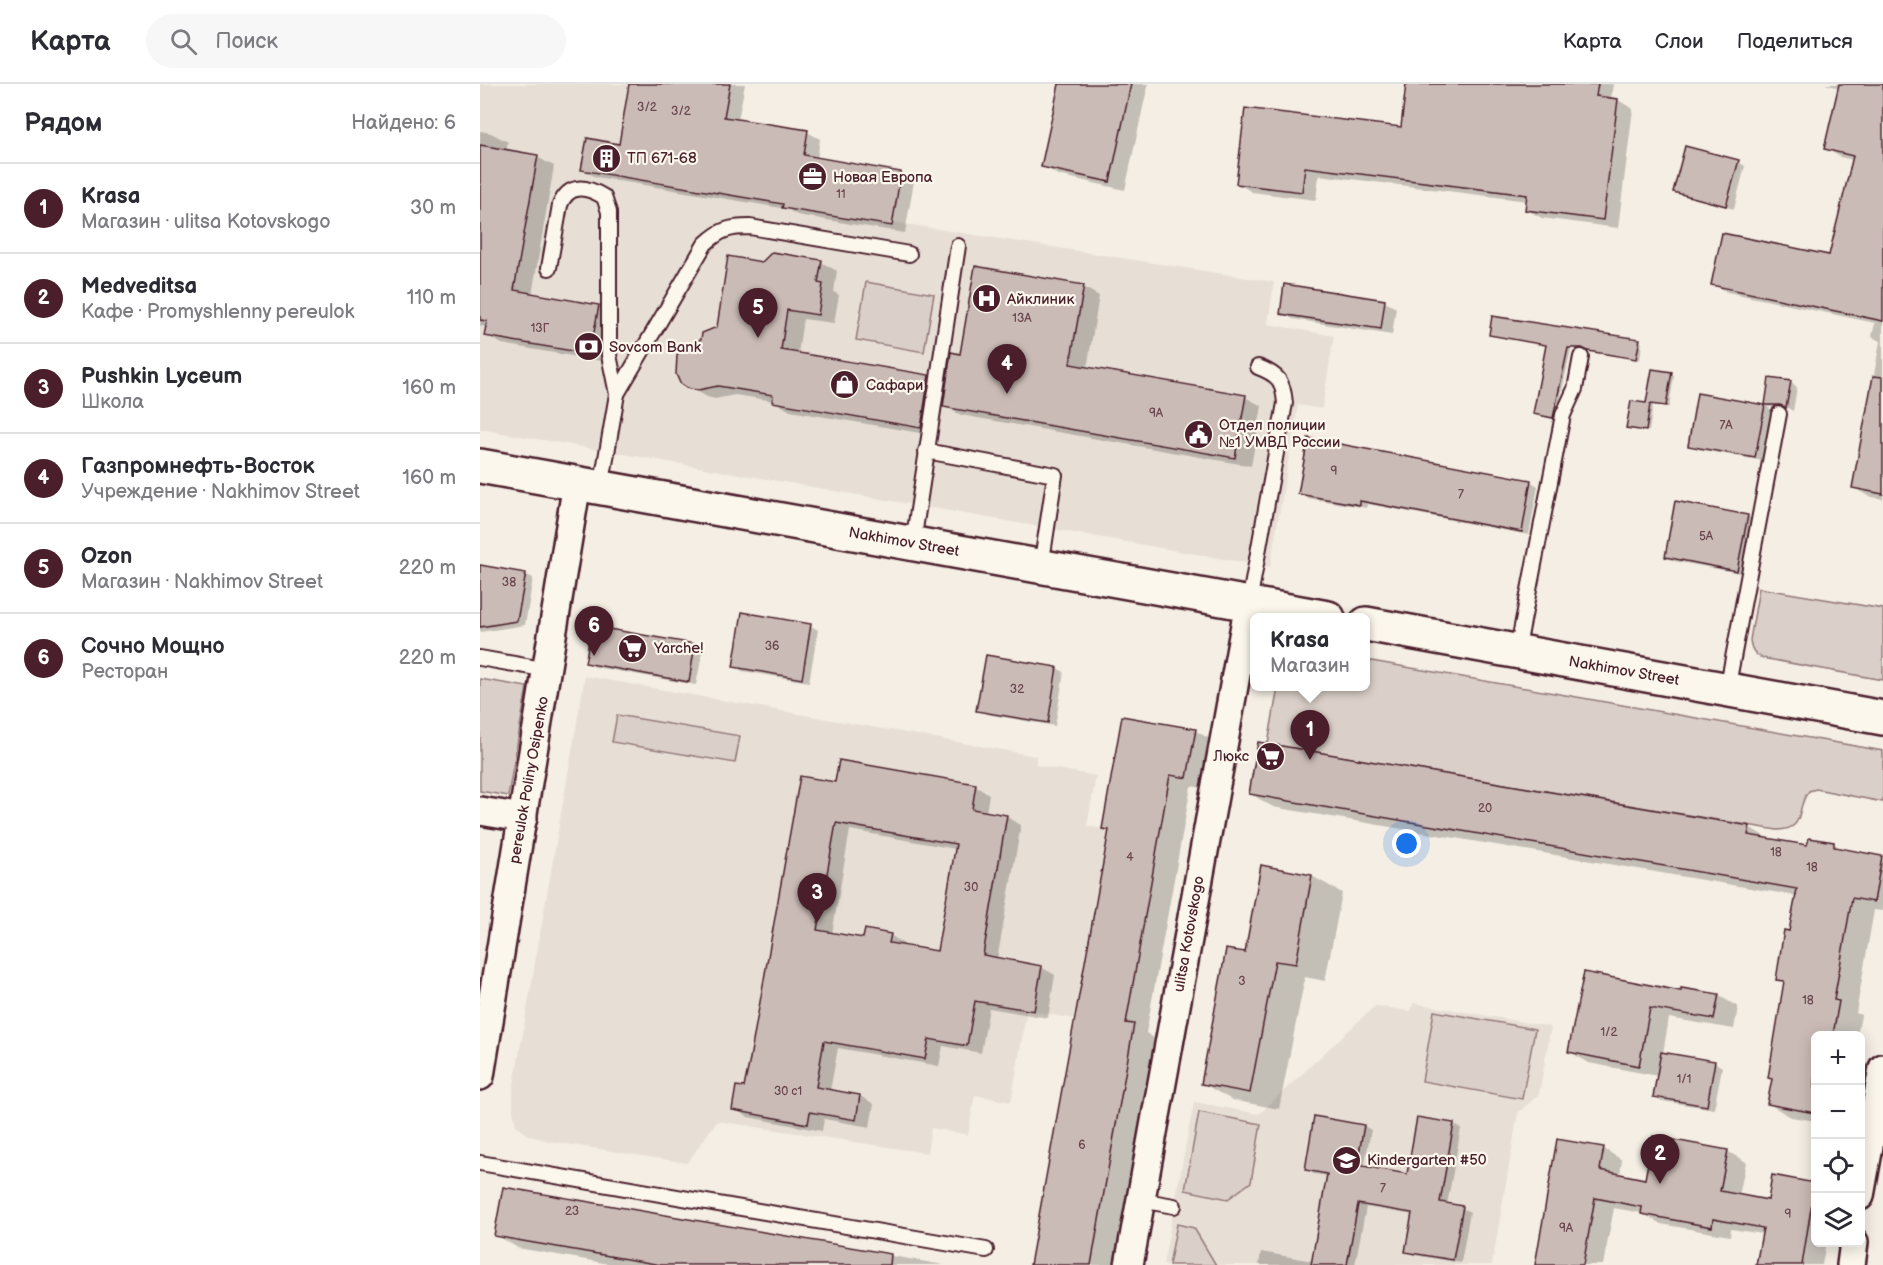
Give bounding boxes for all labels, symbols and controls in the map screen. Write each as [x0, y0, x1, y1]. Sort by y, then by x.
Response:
search box [146, 14, 566, 68]
text: Карта [30, 25, 110, 58]
icon: search [167, 25, 200, 58]
text: Поиск [215, 28, 278, 55]
text: Карта [1563, 29, 1622, 54]
text: Слои [1655, 29, 1704, 54]
text: Поделиться [1737, 29, 1853, 54]
house number: 3/2 [637, 100, 657, 115]
house number: 3/2 [671, 104, 691, 119]
text: Рядом [24, 108, 102, 139]
text: Найдено: 6 [351, 111, 456, 135]
building icon: ТП 671-68 [590, 142, 622, 174]
place label: ТП 671-68 [627, 149, 697, 168]
office icon: Новая Европа [796, 161, 828, 193]
place label: Новая Европа [833, 168, 933, 187]
text: Krasa [81, 183, 140, 210]
house number: 11 [836, 187, 846, 202]
text: 1 [39, 196, 48, 220]
text: 30 m [410, 196, 456, 220]
text: Магазин · ulitsa Kotovskogo [81, 210, 331, 234]
text: Medveditsa [81, 273, 197, 300]
hospital icon: Айклиник [970, 283, 1002, 315]
text: 2 [38, 286, 49, 310]
text: 110 m [407, 286, 456, 310]
pin: 5 [738, 288, 778, 338]
place label: Айклиник [1006, 290, 1074, 309]
text: Кафе · Promyshlenny pereulok [81, 300, 354, 324]
house number: 13А [1012, 311, 1032, 326]
house number: 13Г [531, 321, 550, 336]
bank icon: Sovcom Bank [572, 331, 604, 363]
place label: Sovcom Bank [609, 338, 702, 357]
pin: 4 [988, 344, 1026, 394]
text: Pushkin Lyceum [81, 363, 242, 390]
shop icon: Сафари [829, 369, 861, 401]
text: 3 [38, 376, 49, 400]
text: 160 m [402, 376, 456, 400]
place label: Сафари [866, 376, 923, 395]
text: Школа [81, 390, 144, 414]
house number: 9А [1149, 406, 1164, 421]
place label: Отдел полиции №1 УМВД России [1219, 416, 1340, 452]
public building icon: Отдел полиции №1 УМВД России [1182, 418, 1214, 450]
house number: 7А [1719, 418, 1733, 433]
text: Газпромнефть-Восток [81, 453, 315, 480]
house number: 9 [1331, 464, 1338, 479]
text: 4 [38, 466, 49, 490]
text: 160 m [402, 466, 456, 490]
text: Учреждение · Nakhimov Street [81, 480, 360, 504]
house number: 7 [1458, 487, 1464, 502]
street label: Nakhimov Street [847, 523, 961, 561]
house number: 5А [1699, 529, 1714, 544]
text: Ozon [81, 543, 132, 570]
text: 5 [38, 556, 49, 580]
text: 220 m [399, 556, 456, 580]
text: Магазин · Nakhimov Street [81, 570, 323, 594]
house number: 38 [502, 575, 516, 590]
pin: 6 [574, 606, 614, 656]
popup [1250, 613, 1370, 691]
text: Krasa [1270, 627, 1329, 654]
supermarket icon: Yarche! [617, 632, 649, 664]
text: Сочно Мощно [81, 633, 225, 660]
place label: Yarche! [653, 639, 703, 658]
house number: 36 [765, 639, 779, 654]
text: 6 [37, 646, 50, 670]
text: 220 m [399, 646, 456, 670]
street label: Nakhimov Street [1567, 652, 1681, 690]
text: Магазин [1270, 654, 1350, 678]
text: Ресторан [81, 660, 168, 684]
house number: 32 [1010, 682, 1024, 697]
street label: pereulok Poliny Osipenko [505, 695, 553, 865]
pin: 1 [1290, 710, 1330, 760]
supermarket icon: Люкс [1254, 740, 1286, 772]
place label: Люкс [1212, 747, 1250, 766]
house number: 20 [1478, 801, 1492, 816]
your location [1392, 829, 1421, 858]
house number: 18 [1770, 845, 1782, 860]
house number: 4 [1126, 850, 1134, 865]
house number: 18 [1806, 860, 1818, 875]
pin: 3 [798, 874, 836, 923]
street label: ulitsa Kotovskogo [1169, 874, 1209, 994]
house number: 30 [964, 880, 978, 895]
house number: 3 [1238, 974, 1246, 989]
house number: 18 [1802, 993, 1814, 1008]
house number: 1/2 [1600, 1025, 1618, 1040]
map controls [1811, 1031, 1865, 1247]
button: + [1811, 1031, 1865, 1085]
house number: 1/1 [1677, 1072, 1691, 1087]
house number: 30 с1 [774, 1084, 802, 1099]
button: − [1811, 1085, 1865, 1139]
pin: 2 [1640, 1134, 1680, 1184]
house number: 6 [1078, 1138, 1086, 1153]
button: locate [1811, 1139, 1865, 1193]
school or university icon: Kindergarten #50 [1330, 1144, 1362, 1176]
place label: Kindergarten #50 [1367, 1151, 1487, 1170]
house number: 7 [1380, 1181, 1386, 1196]
button: layers [1811, 1193, 1865, 1247]
house number: 23 [565, 1204, 579, 1219]
house number: 9 [1785, 1207, 1792, 1222]
house number: 9А [1559, 1221, 1574, 1236]

